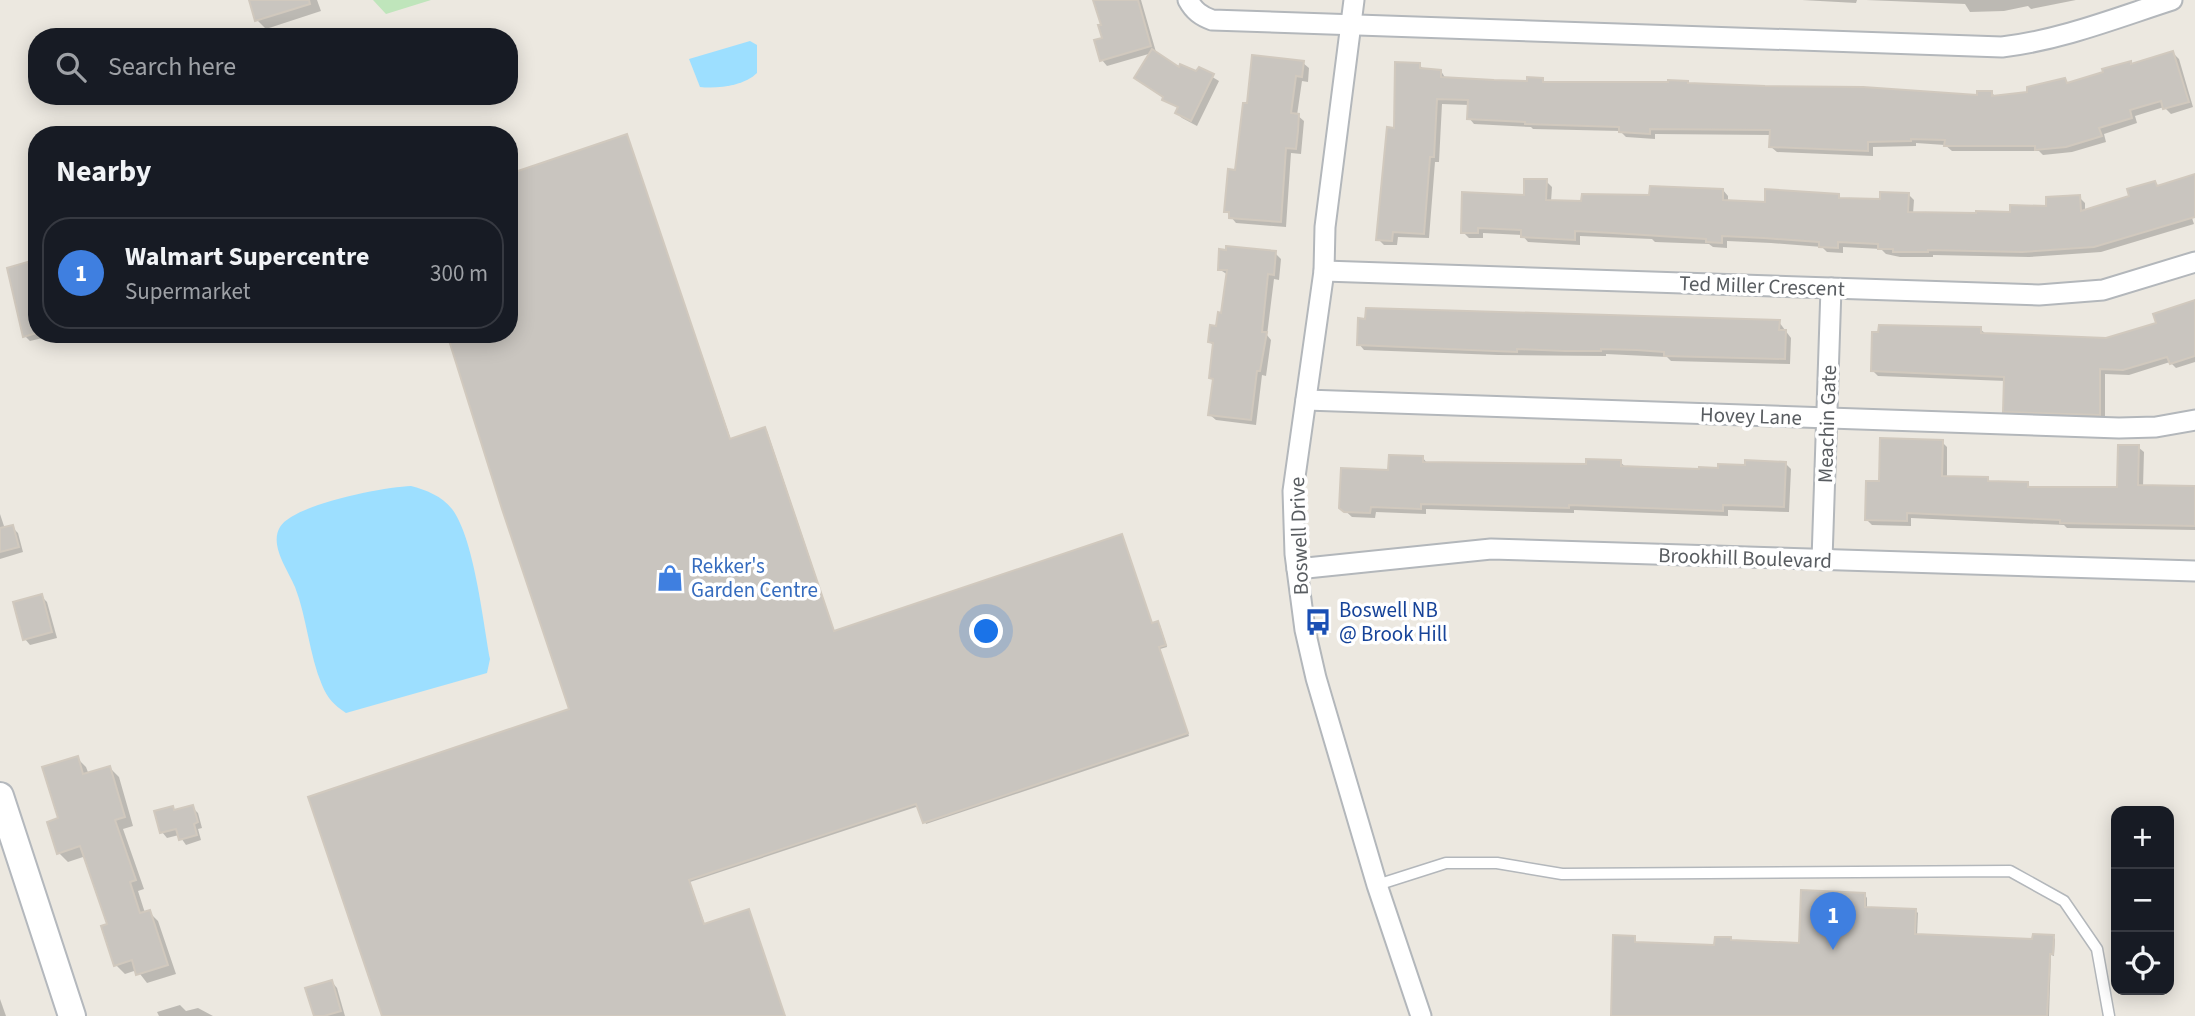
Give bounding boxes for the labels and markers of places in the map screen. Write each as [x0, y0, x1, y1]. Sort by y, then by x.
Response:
place label: Rekker's Garden Centre [691, 551, 818, 605]
shop icon: Rekker's Garden Centre [655, 563, 685, 593]
place label: Boswell NB @ Brook Hill [1339, 595, 1447, 649]
bus stop icon: Boswell NB @ Brook Hill [1303, 607, 1333, 637]
pin: 1 [1810, 892, 1856, 950]

